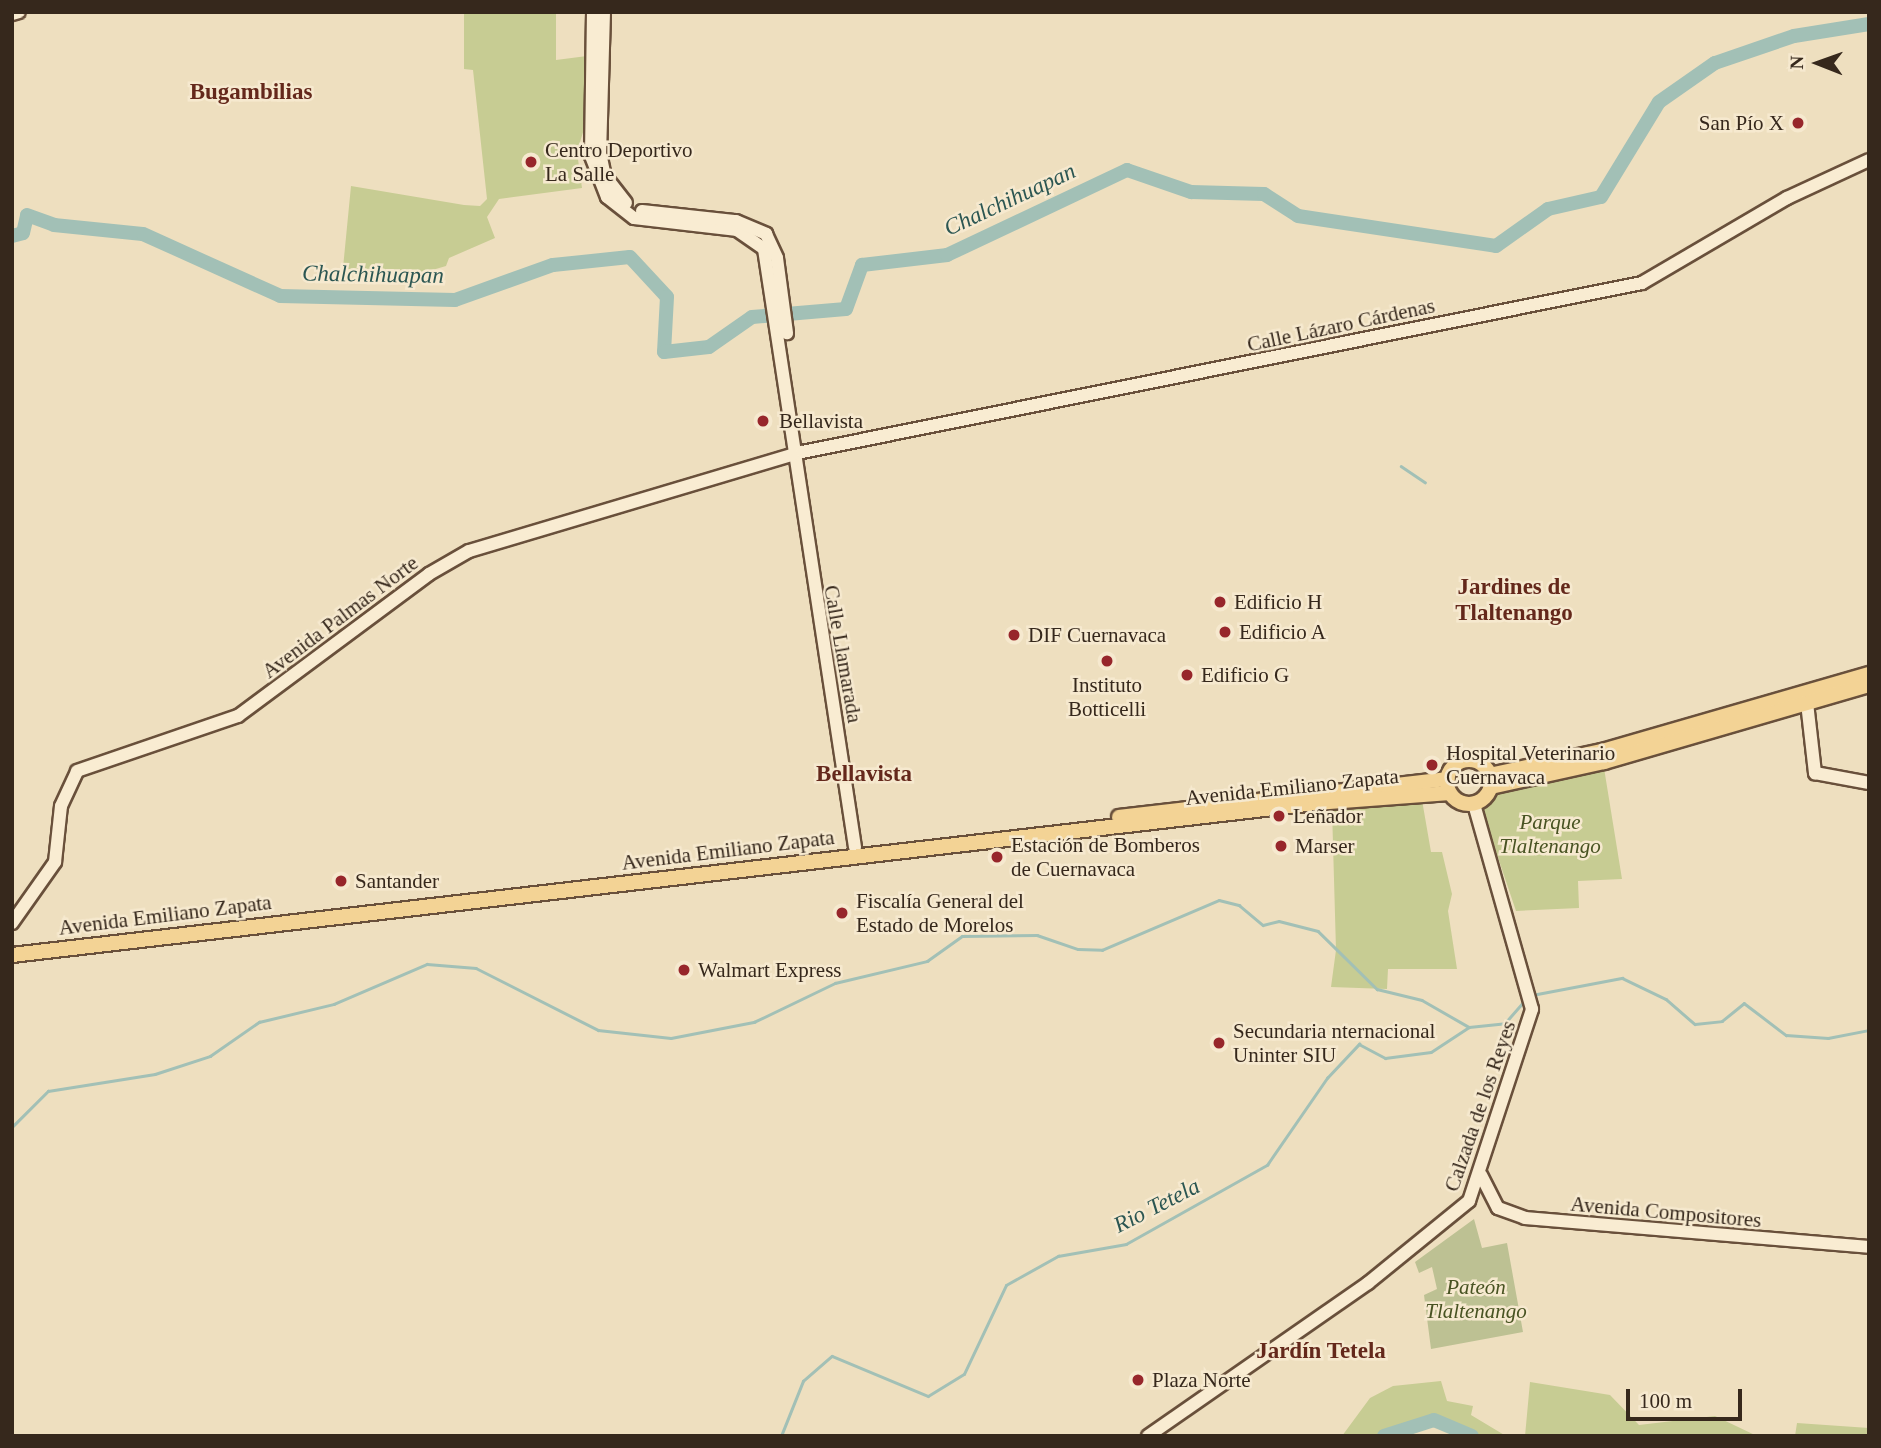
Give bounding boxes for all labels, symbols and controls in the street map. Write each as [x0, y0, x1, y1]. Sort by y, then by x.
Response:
north arrow [1783, 28, 1853, 98]
text: N [1786, 56, 1807, 70]
district label: Bugambilias [190, 78, 312, 106]
place label: San Pío X [1699, 110, 1784, 136]
marker: San Pío X [1790, 115, 1806, 131]
place label: Centro Deportivo La Salle [545, 137, 693, 187]
marker: Centro Deportivo La Salle [523, 154, 539, 170]
water label: Chalchihuapan [940, 158, 1080, 242]
water label: Chalchihuapan [302, 260, 444, 290]
street label: Calle Lázaro Cárdenas [1245, 293, 1437, 357]
place label: Bellavista [779, 408, 863, 434]
marker: Bellavista [753, 411, 773, 431]
street label: Avenida Palmas Norte [257, 550, 423, 684]
district label: Jardines de Tlaltenango [1455, 573, 1573, 627]
street label: Calle Llamarada [818, 583, 868, 725]
place label: Edificio H [1234, 589, 1322, 615]
marker: Edificio H [1212, 594, 1228, 610]
place label: Edificio A [1239, 619, 1327, 645]
place label: DIF Cuernavaca [1028, 622, 1166, 648]
marker: Edificio A [1217, 624, 1233, 640]
marker: DIF Cuernavaca [1006, 627, 1022, 643]
marker: Instituto Botticelli [1099, 653, 1115, 669]
place label: Edificio G [1201, 662, 1289, 688]
marker: Edificio G [1179, 667, 1195, 683]
place label: Instituto Botticelli [1068, 672, 1146, 722]
place label: Hospital Veterinario Cuernavaca [1446, 740, 1616, 790]
marker: Hospital Veterinario Cuernavaca [1424, 757, 1440, 773]
district label: Bellavista [816, 760, 912, 788]
street label: Avenida Emiliano Zapata [1184, 763, 1400, 811]
place label: Leñador [1293, 803, 1363, 829]
marker: Leñador [1271, 808, 1287, 824]
park label: Parque Tlaltenango [1499, 809, 1601, 859]
street label: Avenida Emiliano Zapata [620, 824, 836, 876]
place label: Estación de Bomberos de Cuernavaca [1011, 832, 1200, 882]
place label: Marser [1295, 833, 1354, 859]
marker: Marser [1273, 838, 1289, 854]
marker: Estación de Bomberos de Cuernavaca [989, 849, 1005, 865]
place label: Santander [355, 868, 439, 894]
marker: Santander [333, 873, 349, 889]
place label: Fiscalía General del Estado de Morelos [856, 888, 1024, 938]
street label: Avenida Emiliano Zapata [57, 889, 273, 941]
marker: Fiscalía General del Estado de Morelos [834, 905, 850, 921]
place label: Walmart Express [698, 957, 842, 983]
marker: Walmart Express [676, 962, 692, 978]
street label: Calzada de los Reyes [1439, 1017, 1521, 1195]
place label: Secundaria nternacional Uninter SIU [1233, 1018, 1435, 1068]
marker: Secundaria nternacional Uninter SIU [1211, 1035, 1227, 1051]
water label: Rio Tetela [1109, 1173, 1205, 1239]
street label: Avenida Compositores [1570, 1191, 1762, 1233]
park label: Pateón Tlaltenango [1425, 1274, 1527, 1324]
district label: Jardín Tetela [1256, 1337, 1386, 1365]
place label: Plaza Norte [1152, 1367, 1251, 1393]
marker: Plaza Norte [1130, 1372, 1146, 1388]
scale bar [1629, 1374, 1744, 1418]
text: 100 m [1639, 1389, 1692, 1413]

